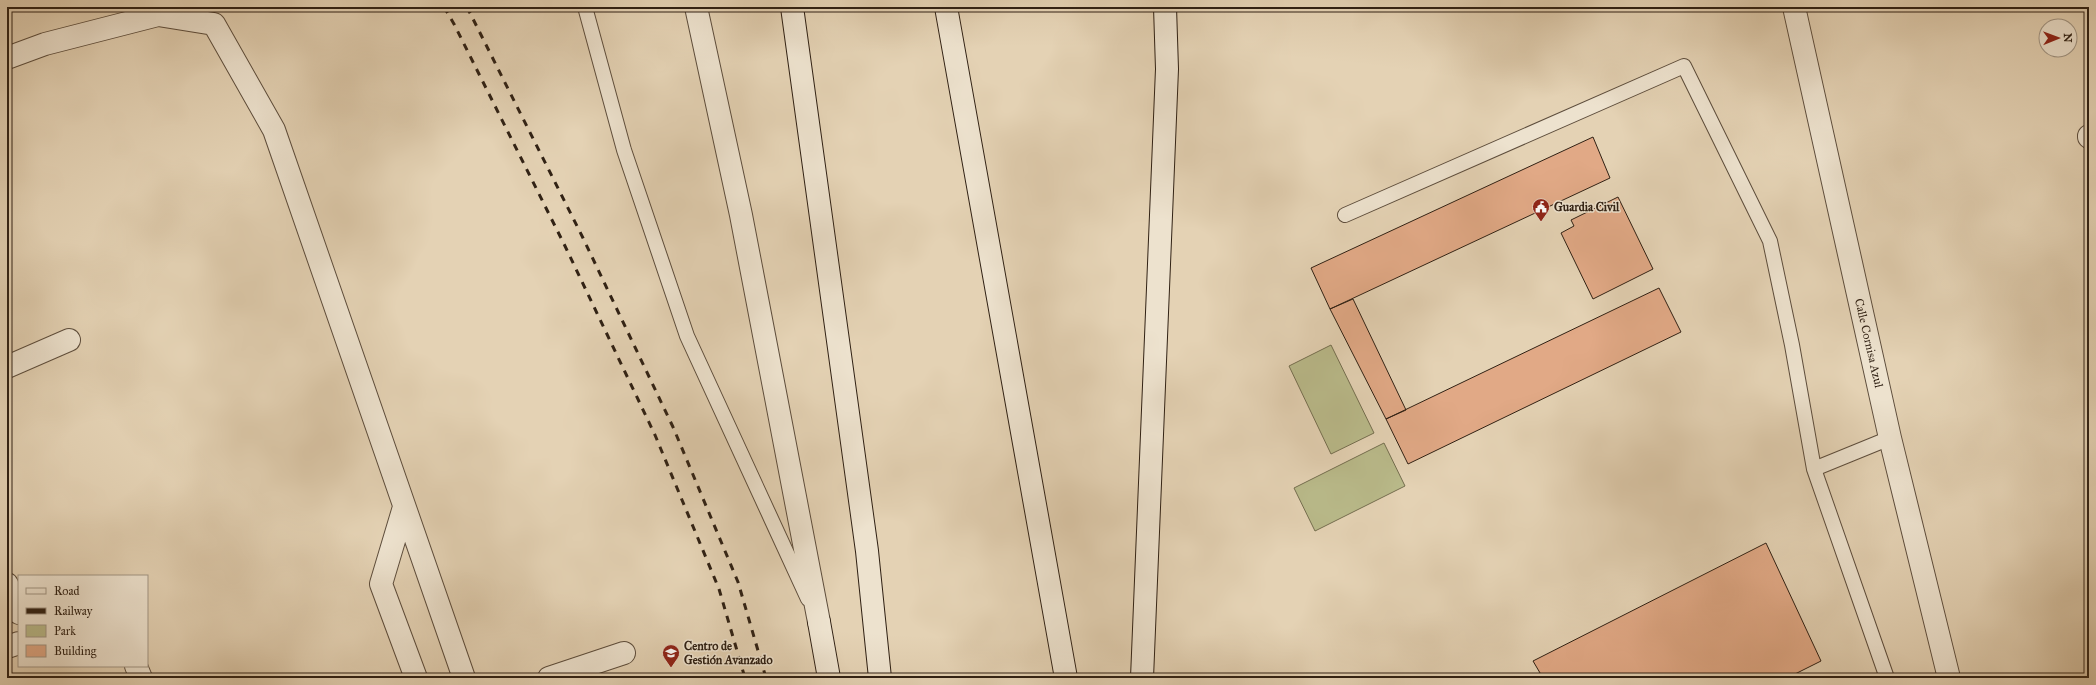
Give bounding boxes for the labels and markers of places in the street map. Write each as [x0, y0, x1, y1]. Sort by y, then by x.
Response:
public building icon: Guardia Civil [1531, 197, 1551, 222]
place label: Guardia Civil [1554, 200, 1620, 214]
place label: Centro de Gestión Avanzado [684, 639, 773, 667]
school or university icon: Centro de Gestión Avanzado [661, 643, 681, 668]

